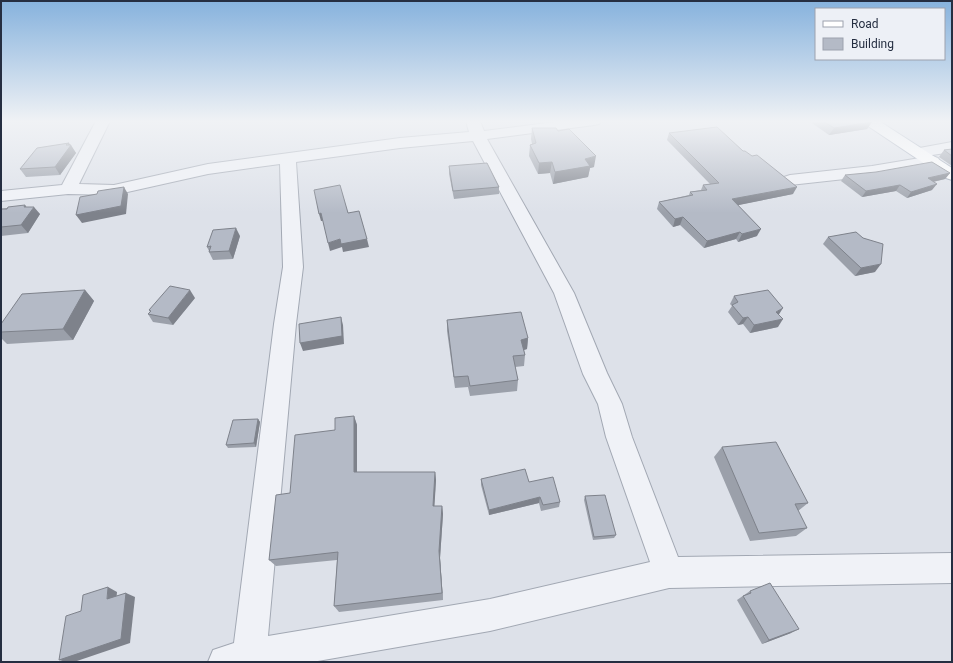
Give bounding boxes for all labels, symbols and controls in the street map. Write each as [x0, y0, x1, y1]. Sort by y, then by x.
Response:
legend [815, 8, 945, 60]
text: Road [851, 17, 879, 31]
text: Building [851, 37, 894, 51]

